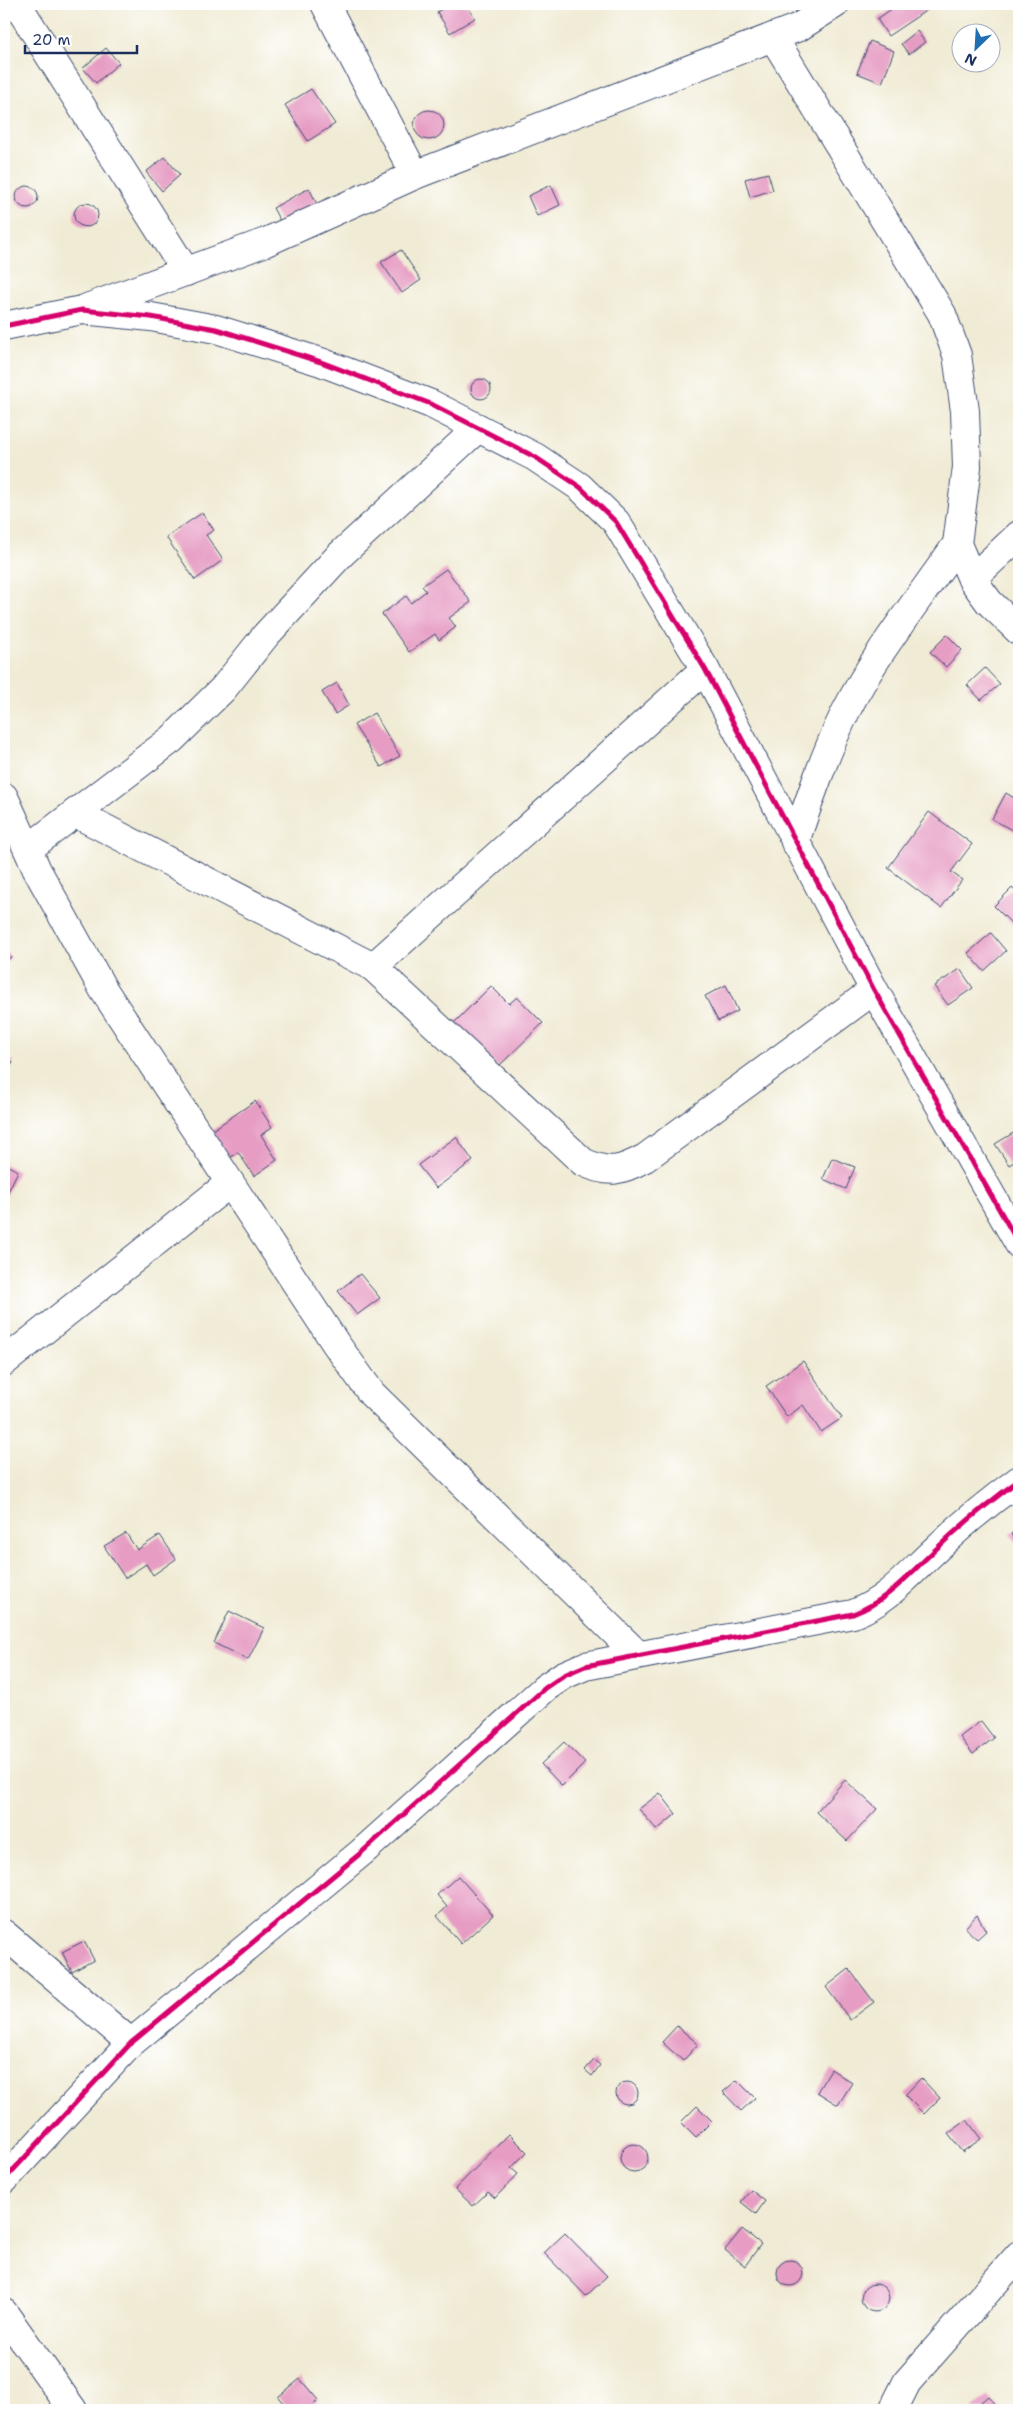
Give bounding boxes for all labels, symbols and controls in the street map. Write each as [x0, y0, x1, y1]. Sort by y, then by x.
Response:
scale bar [25, 22, 138, 54]
north arrow [950, 22, 1000, 72]
text: 20 m [32, 30, 71, 50]
text: N [962, 49, 979, 70]

